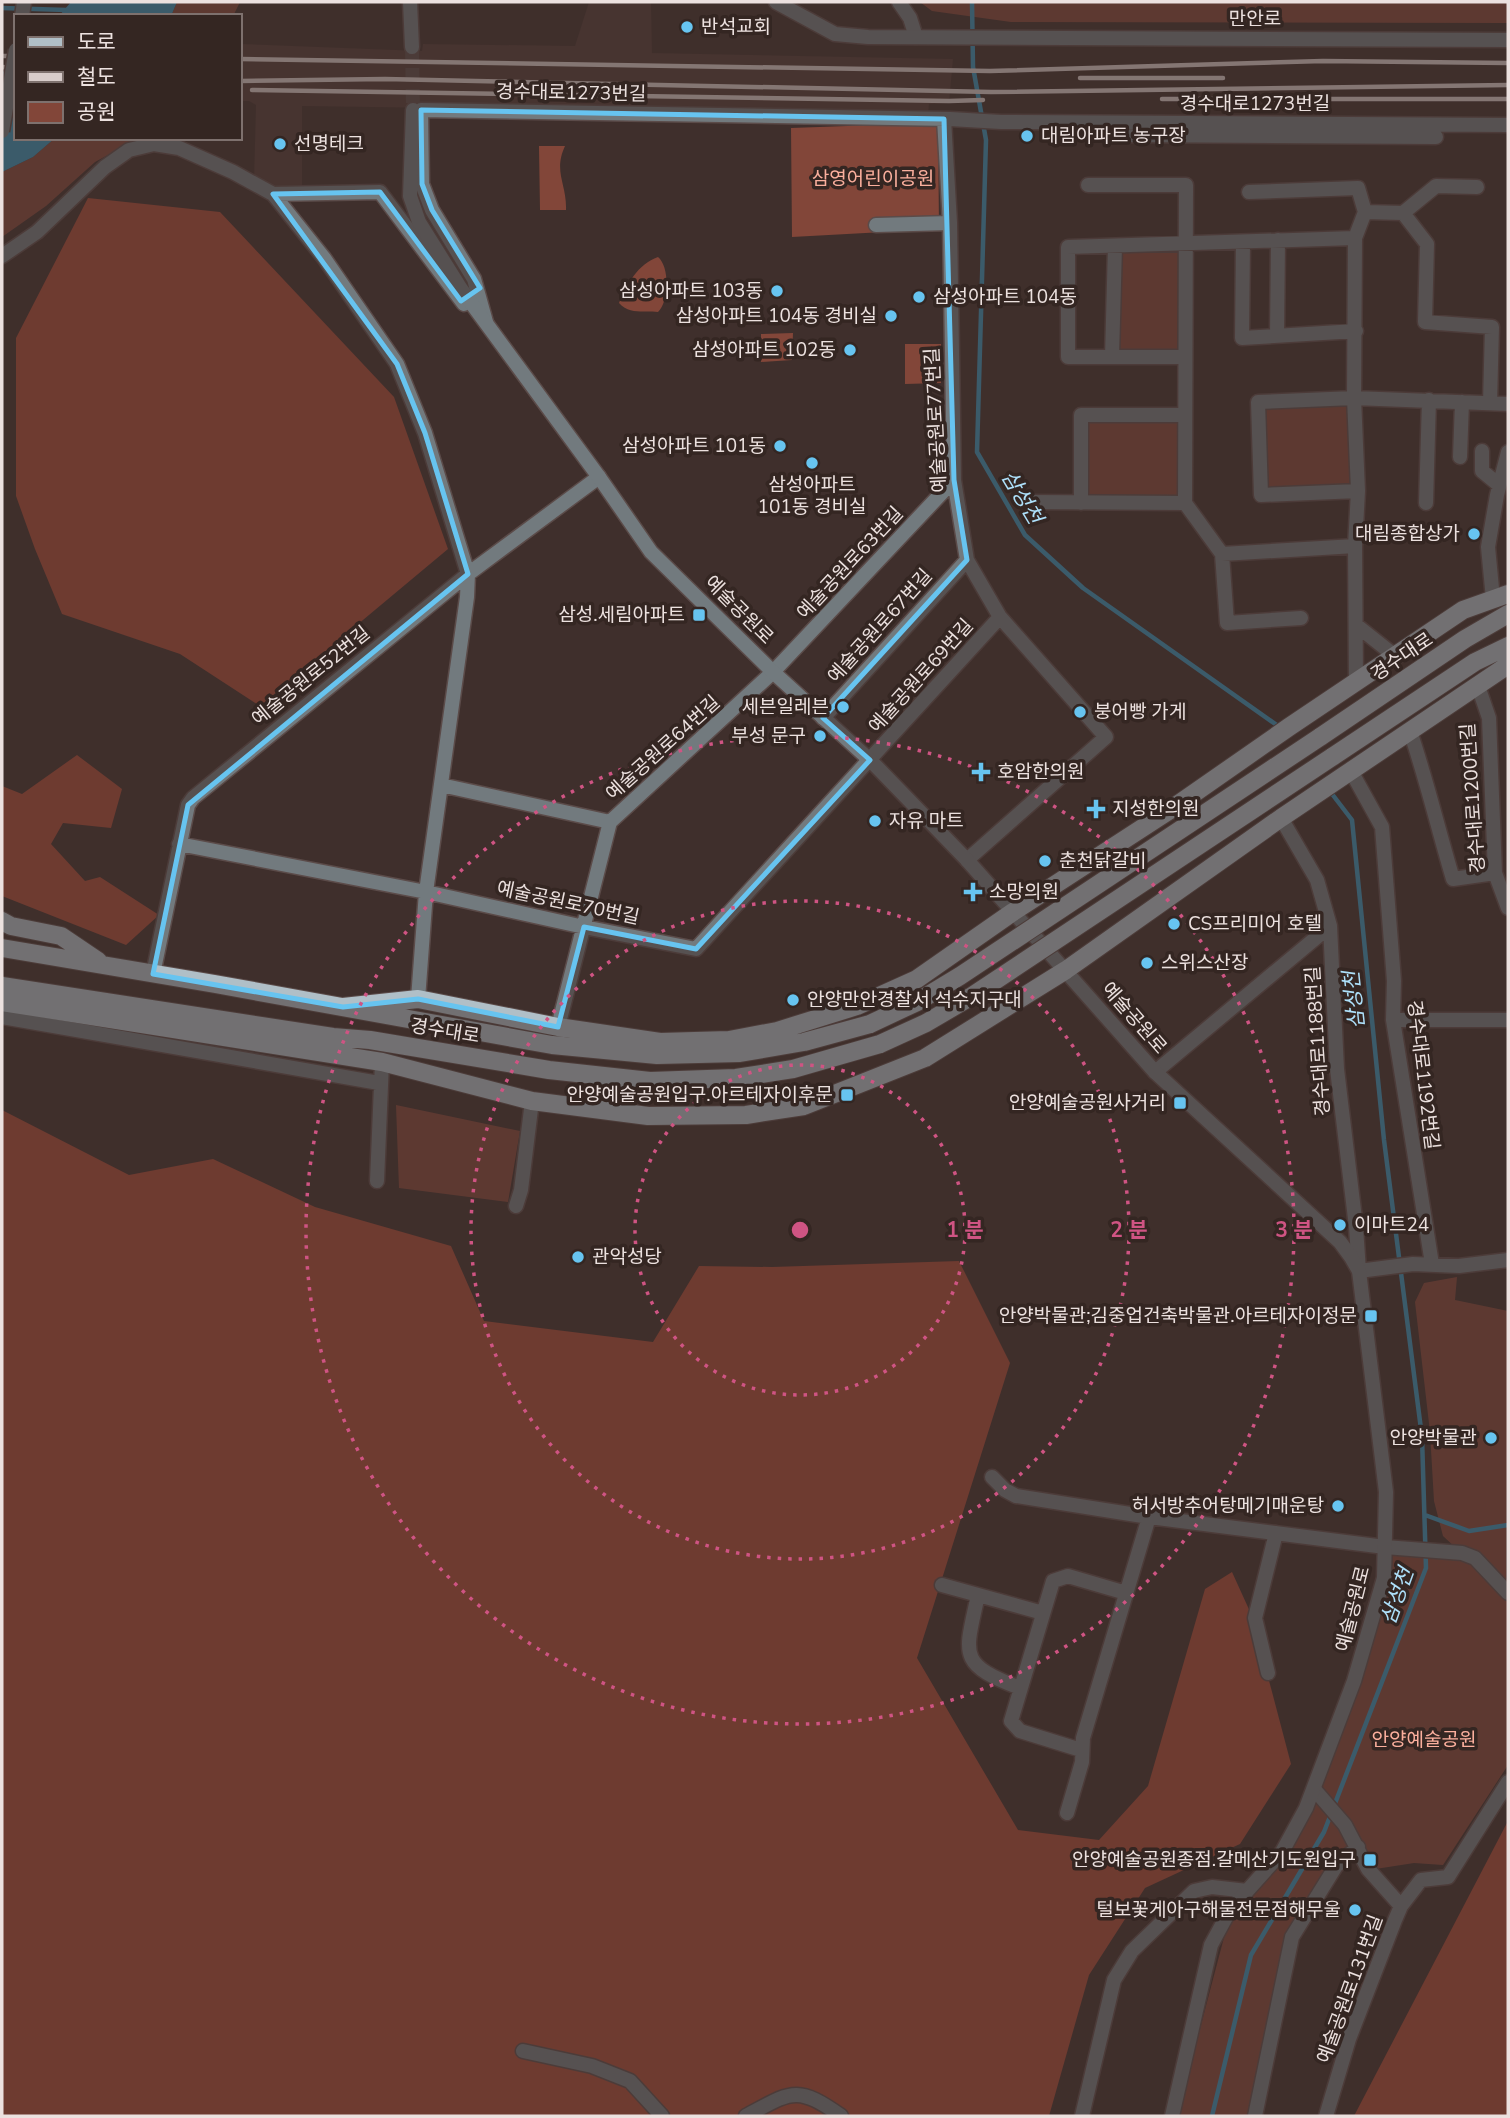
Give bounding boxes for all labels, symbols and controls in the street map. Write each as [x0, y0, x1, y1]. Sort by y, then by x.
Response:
street label: 만안로 [1229, 6, 1281, 32]
legend [14, 14, 242, 140]
place label: 반석교회 [701, 14, 771, 40]
marker: 반석교회 [679, 19, 695, 35]
text: 도로 [77, 28, 116, 56]
text: 철도 [77, 63, 116, 91]
street label: 경수대로1273번길 [496, 79, 646, 107]
street label: 경수대로1273번길 [1180, 91, 1330, 117]
text: 공원 [77, 98, 116, 126]
place label: 대림아파트 농구장 [1041, 123, 1186, 149]
marker: 대림아파트 농구장 [1019, 128, 1035, 144]
place label: 선명테크 [294, 131, 364, 157]
marker: 선명테크 [272, 136, 288, 152]
park label: 삼영어린이공원 [812, 166, 934, 192]
place label: 삼성아파트 103동 [619, 278, 763, 304]
marker: 삼성아파트 103동 [769, 283, 785, 299]
place label: 삼성아파트 104동 [933, 284, 1077, 310]
marker: 삼성아파트 104동 [911, 289, 927, 305]
place label: 삼성아파트 104동 경비실 [676, 303, 877, 329]
marker: 삼성아파트 104동 경비실 [883, 308, 899, 324]
place label: 삼성아파트 102동 [692, 337, 836, 363]
marker: 삼성아파트 102동 [842, 342, 858, 358]
street label: 예술공원로77번길 [919, 347, 953, 493]
place label: 삼성아파트 101동 [622, 433, 766, 459]
marker: 삼성아파트 101동 [772, 438, 788, 454]
marker: 삼성아파트 101동 경비실 [804, 455, 820, 471]
water label: 삼성천 [995, 465, 1050, 531]
place label: 삼성아파트 101동 경비실 [757, 472, 867, 520]
street label: 예술공원로63번길 [791, 501, 909, 625]
place label: 대림종합상가 [1355, 521, 1460, 547]
marker: 대림종합상가 [1466, 526, 1482, 542]
street label: 예술공원로67번길 [822, 563, 938, 689]
street label: 예술공원로 [699, 570, 779, 650]
place label: 삼성.세림아파트 [558, 602, 685, 628]
marker: 삼성.세림아파트 [691, 607, 707, 623]
street label: 예술공원로69번길 [863, 613, 979, 739]
street label: 예술공원로52번길 [246, 620, 376, 732]
street label: 경수대로 [1366, 627, 1438, 687]
street label: 예술공원로64번길 [600, 690, 726, 806]
place label: 세븐일레븐 [742, 694, 829, 720]
marker: 세븐일레븐 [835, 699, 851, 715]
place label: 붕어빵 가게 [1094, 699, 1186, 725]
marker: 붕어빵 가게 [1072, 704, 1088, 720]
street label: 경수대로1200번길 [1455, 722, 1491, 874]
place label: 부성 문구 [731, 723, 806, 749]
marker: 부성 문구 [812, 728, 828, 744]
place label: 호암한의원 [997, 759, 1084, 785]
marker: 호암한의원 [971, 762, 991, 782]
place label: 지성한의원 [1112, 796, 1199, 822]
marker: 지성한의원 [1086, 799, 1106, 819]
place label: 자유 마트 [889, 808, 964, 834]
marker: 자유 마트 [867, 813, 883, 829]
place label: 춘천닭갈비 [1059, 848, 1146, 874]
marker: 춘천닭갈비 [1037, 853, 1053, 869]
street label: 예술공원로70번길 [494, 875, 642, 931]
place label: 소망의원 [989, 879, 1059, 905]
marker: 소망의원 [963, 882, 983, 902]
place label: CS프리미어 호텔 [1188, 911, 1322, 937]
marker: CS프리미어 호텔 [1166, 916, 1182, 932]
place label: 스위스산장 [1161, 950, 1248, 976]
marker: 스위스산장 [1139, 955, 1155, 971]
street label: 경수대로1188번길 [1300, 965, 1336, 1117]
water label: 삼성천 [1337, 967, 1371, 1030]
street label: 예술공원로 [1096, 976, 1172, 1060]
place label: 안양만안경찰서 석수지구대 [807, 987, 1022, 1013]
marker: 안양만안경찰서 석수지구대 [785, 992, 801, 1008]
street label: 경수대로1192번길 [1401, 999, 1445, 1151]
street label: 경수대로 [408, 1013, 482, 1049]
place label: 안양예술공원입구.아르테자이후문 [566, 1082, 833, 1108]
marker: 안양예술공원입구.아르테자이후문 [839, 1087, 855, 1103]
place label: 안양예술공원사거리 [1009, 1090, 1166, 1116]
marker: 안양예술공원사거리 [1172, 1095, 1188, 1111]
place label: 이마트24 [1354, 1212, 1429, 1238]
text: 1 분 [946, 1216, 984, 1244]
text: 2 분 [1110, 1216, 1148, 1244]
text: 3 분 [1275, 1216, 1313, 1244]
marker: 이마트24 [1332, 1217, 1348, 1233]
centre of rings [788, 1218, 812, 1242]
place label: 관악성당 [592, 1244, 662, 1270]
marker: 관악성당 [570, 1249, 586, 1265]
place label: 안양박물관;김중업건축박물관.아르테자이정문 [999, 1303, 1357, 1329]
marker: 안양박물관;김중업건축박물관.아르테자이정문 [1363, 1308, 1379, 1324]
place label: 안양박물관 [1390, 1425, 1477, 1451]
marker: 안양박물관 [1483, 1430, 1499, 1446]
place label: 허서방추어탕메기매운탕 [1132, 1493, 1325, 1519]
marker: 허서방추어탕메기매운탕 [1330, 1498, 1346, 1514]
water label: 삼성천 [1374, 1561, 1421, 1628]
street label: 예술공원로 [1330, 1563, 1376, 1655]
park label: 안양예술공원 [1372, 1727, 1476, 1753]
place label: 안양예술공원종점.갈메산기도원입구 [1072, 1847, 1356, 1873]
marker: 안양예술공원종점.갈메산기도원입구 [1362, 1852, 1378, 1868]
place label: 털보꽃게아구해물전문점해무울 [1096, 1897, 1341, 1923]
marker: 털보꽃게아구해물전문점해무울 [1347, 1902, 1363, 1918]
street label: 예술공원로131번길 [1311, 1911, 1389, 2067]

